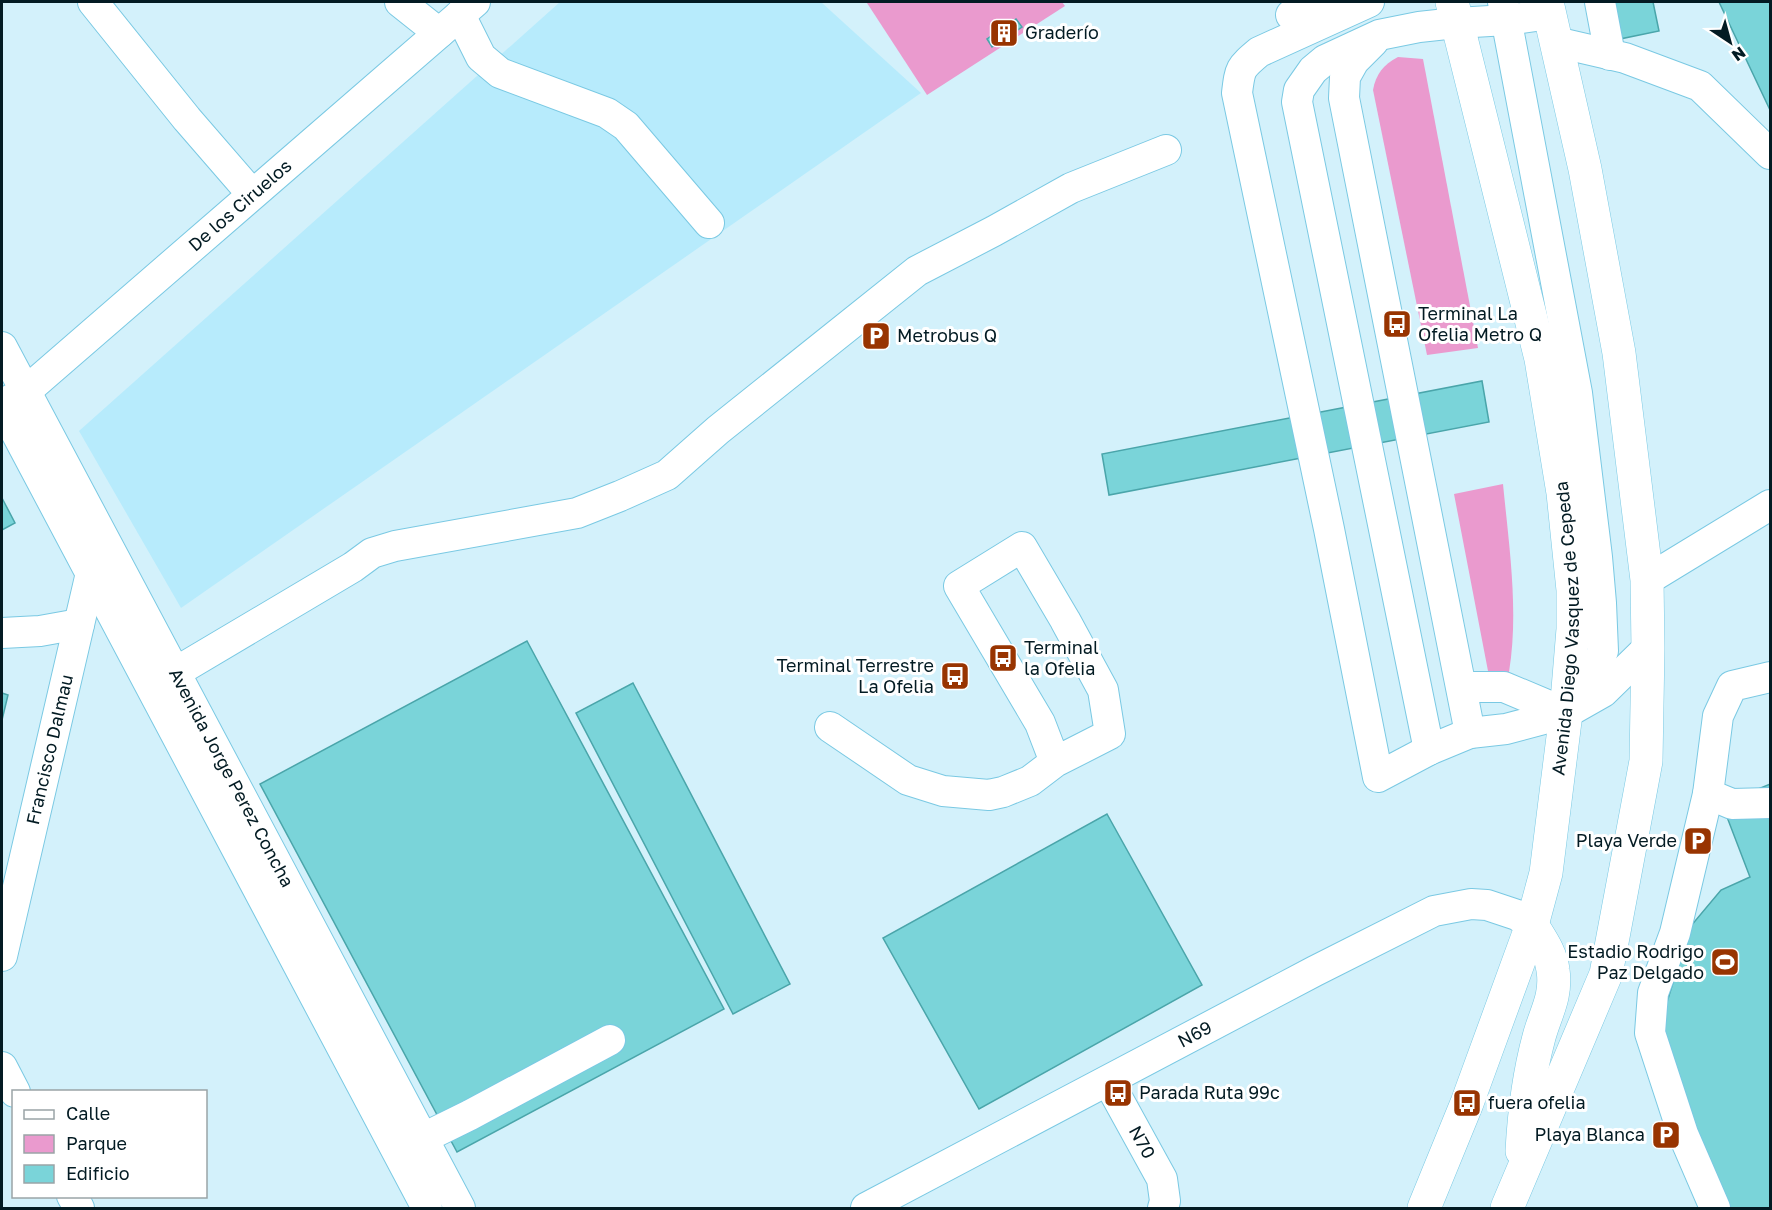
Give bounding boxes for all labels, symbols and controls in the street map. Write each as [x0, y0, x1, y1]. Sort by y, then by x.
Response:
north arrow [1700, 12, 1760, 72]
building icon: Graderío [988, 17, 1020, 49]
place label: Graderío [1025, 21, 1099, 43]
text: N [1728, 42, 1750, 66]
street label: De los Ciruelos [183, 154, 296, 255]
place label: Terminal La Ofelia Metro Q [1418, 302, 1542, 345]
bus stop icon: Terminal La Ofelia Metro Q [1381, 308, 1413, 340]
parking icon: Metrobus Q [860, 320, 892, 352]
place label: Metrobus Q [897, 324, 997, 346]
street label: Avenida Diego Vasquez de Cepeda [1546, 480, 1583, 777]
place label: Terminal la Ofelia [1024, 636, 1099, 679]
bus stop icon: Terminal la Ofelia [987, 642, 1019, 674]
place label: Terminal Terrestre La Ofelia [776, 654, 934, 697]
bus stop icon: Terminal Terrestre La Ofelia [939, 660, 971, 692]
street label: Avenida Jorge Perez Concha [165, 664, 299, 891]
street label: Francisco Dalmau [21, 672, 77, 827]
parking icon: Playa Verde [1682, 825, 1714, 857]
place label: Playa Verde [1576, 829, 1677, 851]
place label: Estadio Rodrigo Paz Delgado [1567, 940, 1704, 983]
sports icon: Estadio Rodrigo Paz Delgado [1709, 946, 1741, 978]
street label: N69 [1174, 1015, 1215, 1051]
bus stop icon: Parada Ruta 99c [1102, 1077, 1134, 1109]
place label: Parada Ruta 99c [1139, 1081, 1280, 1103]
bus stop icon: fuera ofelia [1451, 1087, 1483, 1119]
legend [12, 1090, 207, 1198]
place label: fuera ofelia [1488, 1091, 1586, 1113]
text: Calle [66, 1102, 110, 1124]
parking icon: Playa Blanca [1650, 1119, 1682, 1151]
street label: N70 [1125, 1121, 1161, 1162]
place label: Playa Blanca [1534, 1123, 1645, 1145]
text: Parque [66, 1132, 127, 1154]
text: Edificio [66, 1162, 130, 1184]

